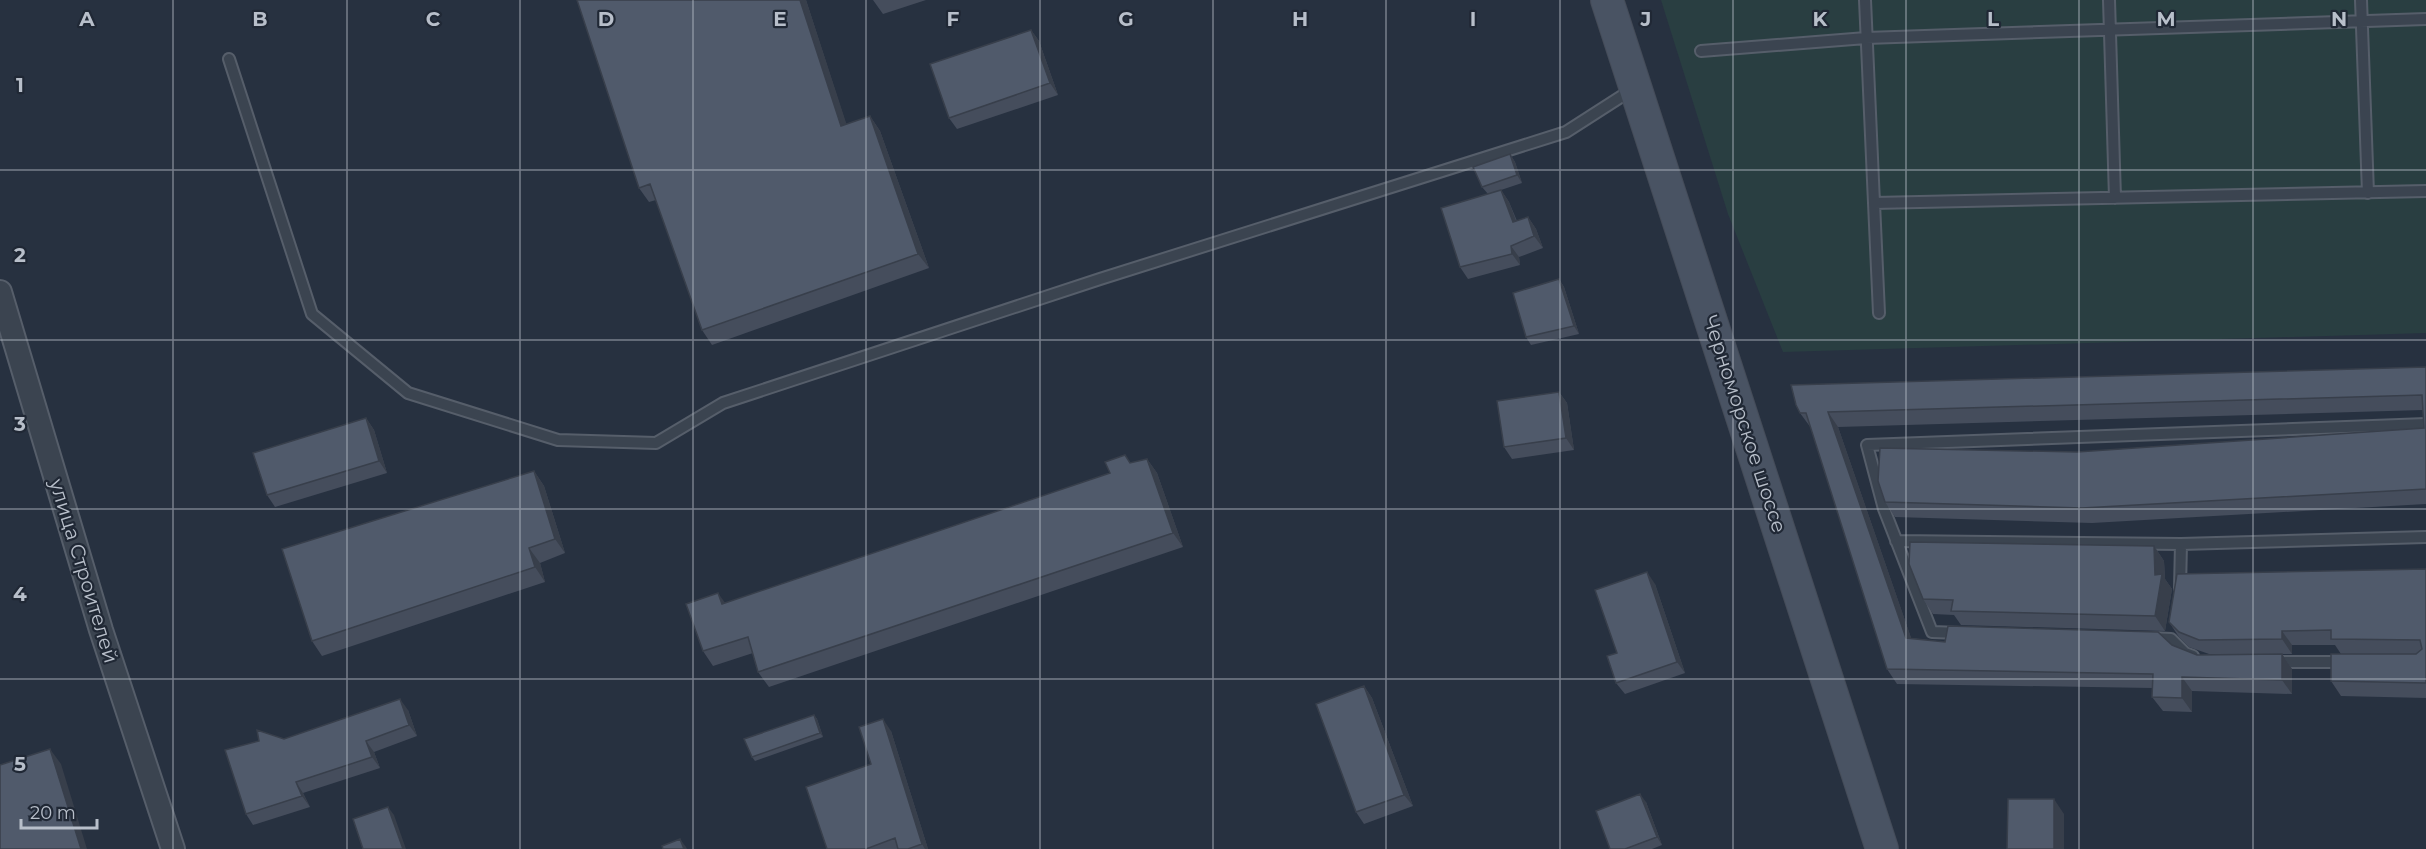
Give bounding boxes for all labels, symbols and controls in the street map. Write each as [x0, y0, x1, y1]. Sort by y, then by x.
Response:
text: A [78, 7, 95, 31]
text: B [252, 7, 268, 31]
text: C [426, 7, 441, 31]
text: D [598, 7, 614, 31]
text: E [773, 7, 787, 31]
text: F [947, 7, 960, 31]
text: G [1118, 7, 1134, 31]
text: H [1292, 7, 1308, 31]
text: I [1470, 7, 1476, 31]
text: J [1640, 7, 1651, 31]
text: K [1813, 7, 1829, 31]
text: L [1987, 7, 1999, 31]
text: M [2156, 7, 2176, 31]
text: N [2331, 7, 2347, 31]
text: 1 [16, 73, 24, 97]
text: 2 [14, 243, 26, 267]
street label: Черноморское шоссе [1698, 312, 1792, 536]
text: 3 [13, 412, 26, 436]
street label: улица Строителей [44, 475, 123, 666]
text: 4 [13, 582, 27, 606]
text: 5 [14, 752, 26, 776]
scale bar [21, 792, 98, 830]
text: 20 m [30, 802, 76, 824]

